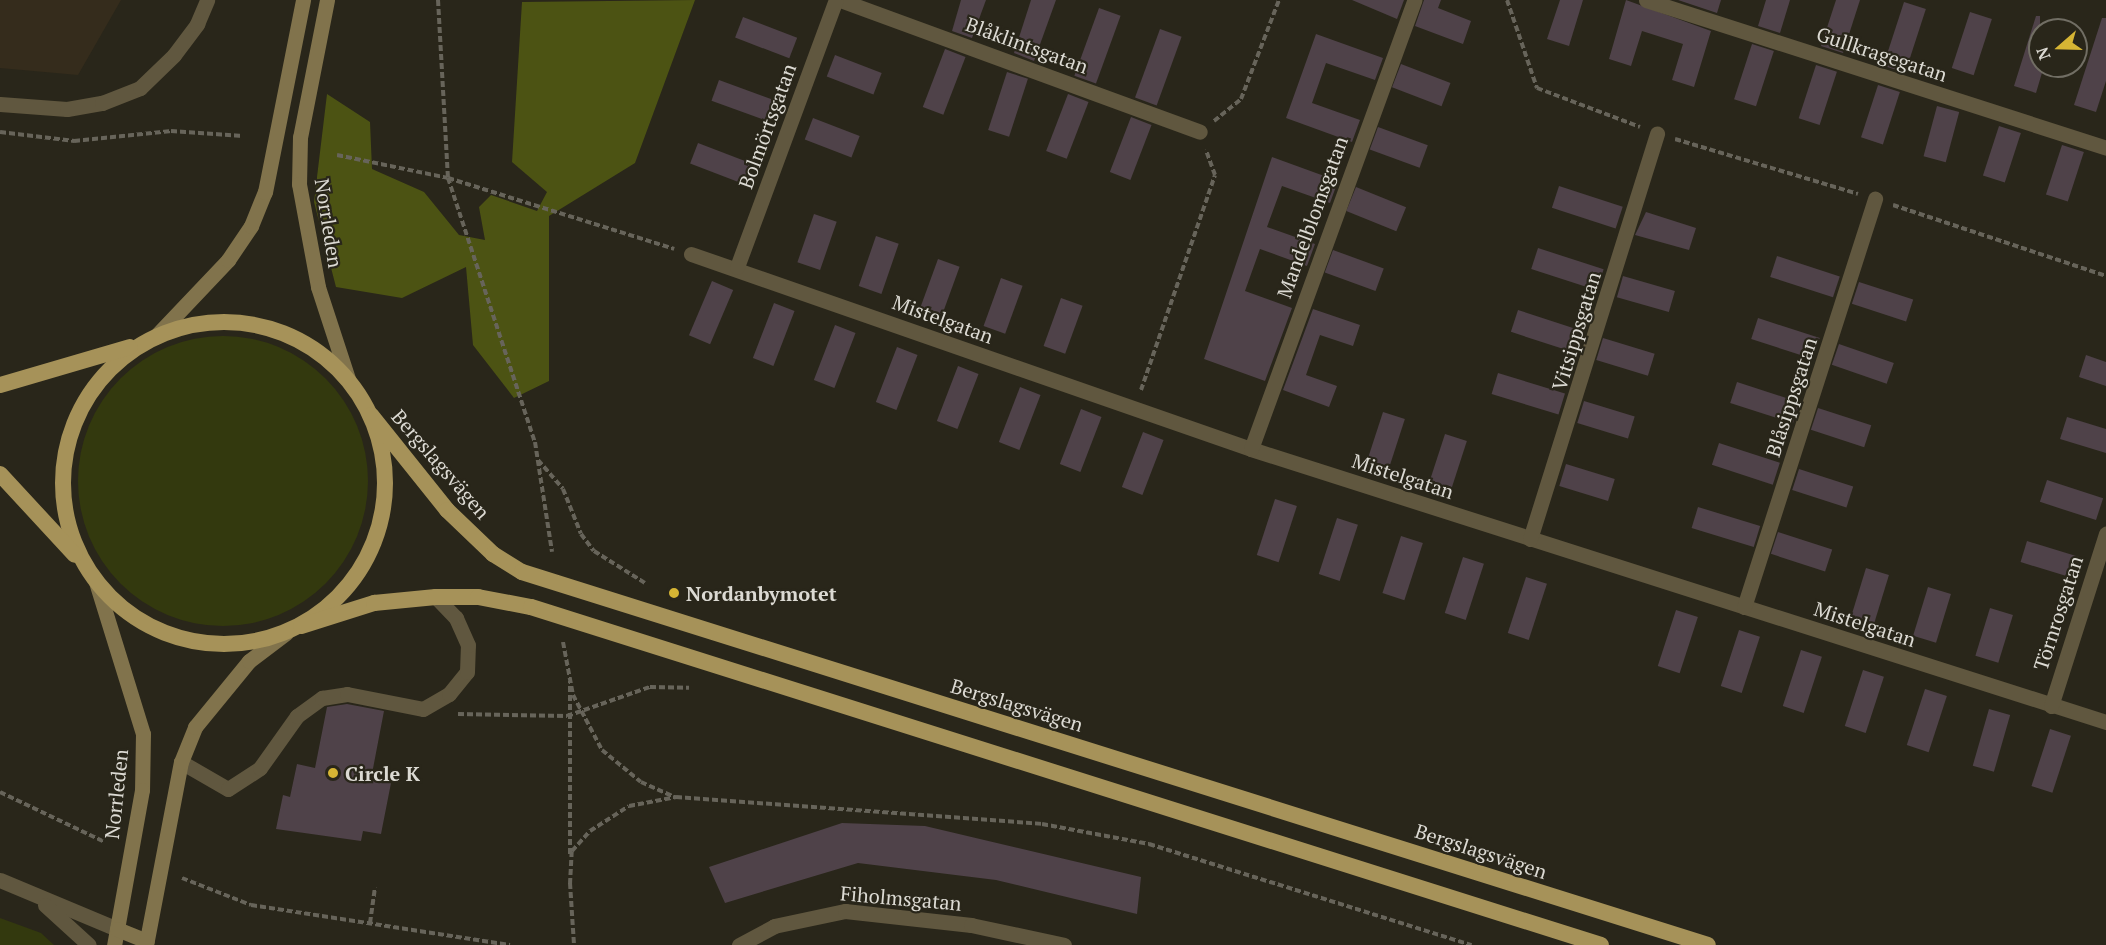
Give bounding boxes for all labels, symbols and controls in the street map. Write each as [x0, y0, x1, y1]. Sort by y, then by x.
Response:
street label: Blåklintsgatan [962, 12, 1092, 78]
north arrow [2028, 18, 2088, 78]
street label: Gullkragegatan [1814, 22, 1950, 86]
text: N [2031, 44, 2055, 63]
street label: Bolmörtsgatan [733, 60, 801, 192]
street label: Mandelblomsgatan [1272, 133, 1352, 301]
street label: Norrleden [310, 177, 348, 269]
street label: Vitsippsgatan [1547, 269, 1605, 393]
street label: Mistelgatan [889, 290, 997, 348]
street label: Blåsippsgatan [1760, 334, 1822, 460]
street label: Bergslagsvägen [387, 404, 495, 524]
street label: Mistelgatan [1349, 448, 1457, 504]
street label: Törnrosgatan [2028, 553, 2088, 673]
place label: Nordanbymotet [686, 581, 837, 605]
marker: Nordanbymotet [667, 586, 681, 600]
street label: Mistelgatan [1811, 596, 1919, 652]
street label: Bergslagsvägen [948, 673, 1086, 737]
street label: Norrleden [99, 748, 133, 840]
place label: Circle K [345, 761, 420, 785]
marker: Circle K [326, 766, 340, 780]
street label: Bergslagsvägen [1412, 818, 1550, 884]
street label: Fiholmsgatan [839, 881, 963, 915]

